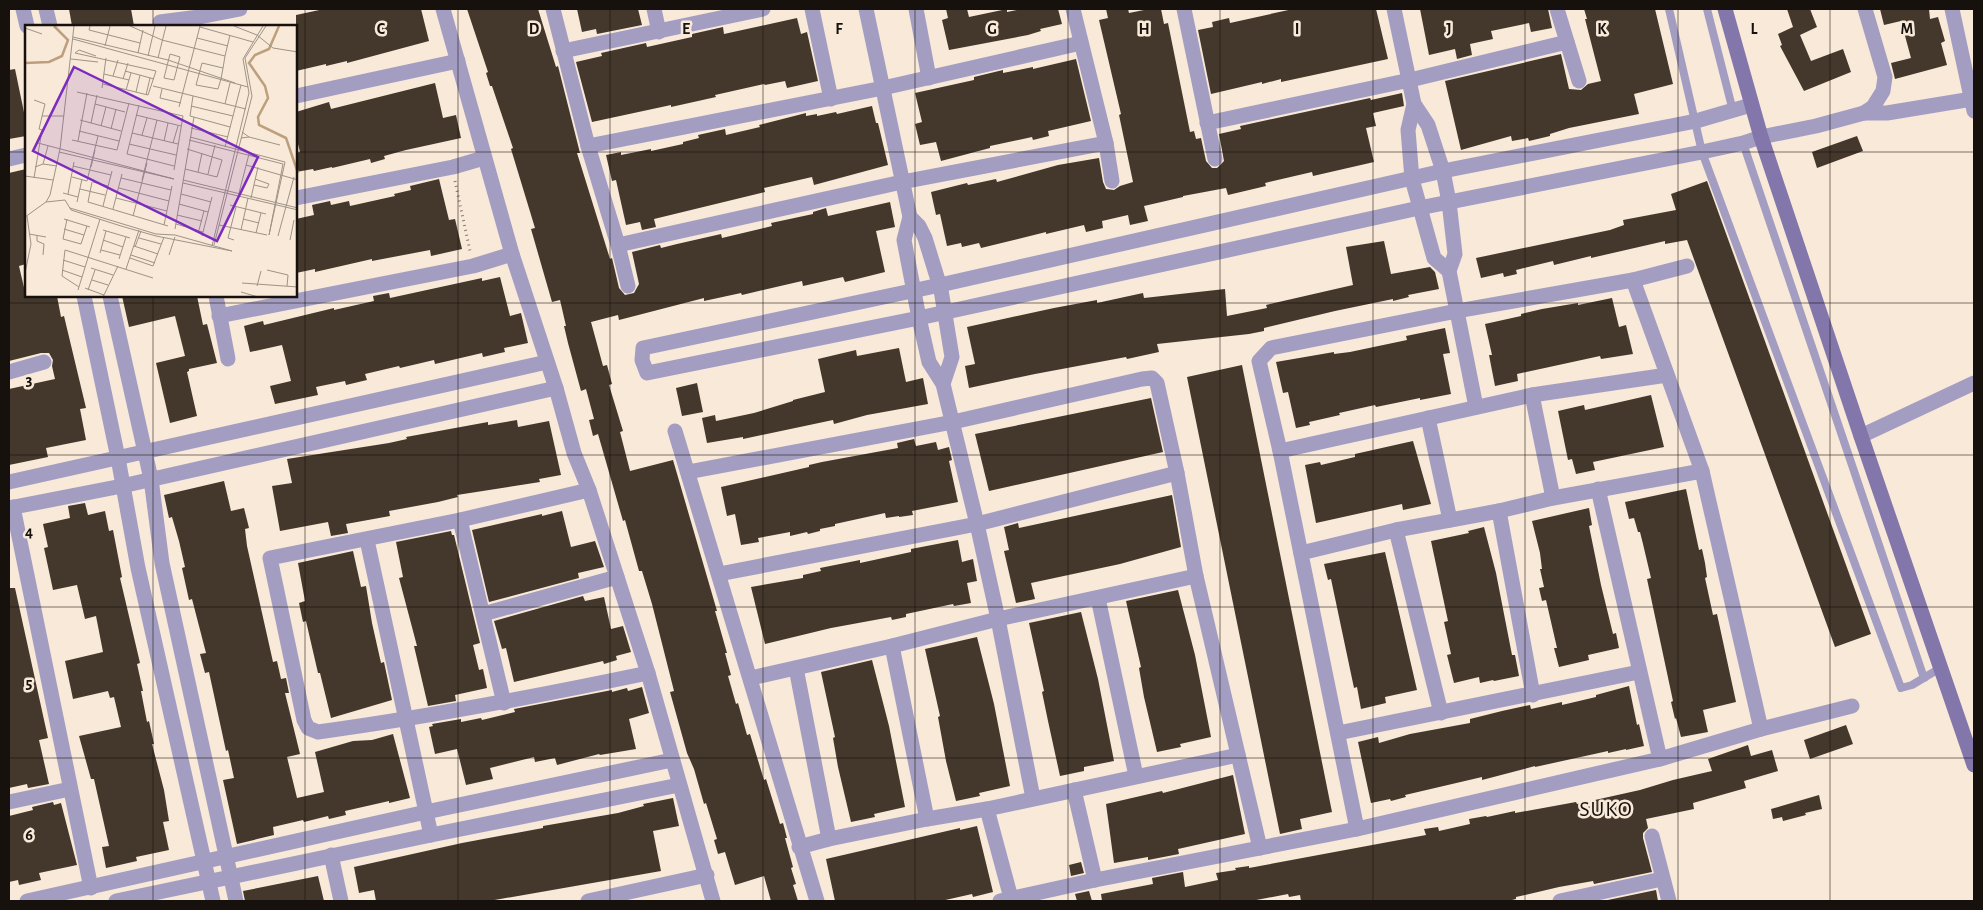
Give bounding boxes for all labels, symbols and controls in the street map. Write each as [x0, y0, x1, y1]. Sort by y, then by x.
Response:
text: C [377, 21, 386, 37]
text: D [529, 21, 540, 37]
text: E [682, 21, 690, 37]
text: F [835, 21, 843, 37]
text: G [987, 21, 997, 37]
text: H [1138, 21, 1150, 37]
text: I [1295, 21, 1299, 37]
text: J [1446, 21, 1452, 37]
text: K [1597, 21, 1607, 37]
text: L [1751, 21, 1758, 37]
text: M [1901, 21, 1913, 37]
inset map [25, 25, 298, 298]
text: 3 [26, 372, 33, 388]
text: 4 [25, 524, 33, 540]
text: 5 [26, 675, 33, 691]
district label: SUKO [1579, 798, 1633, 820]
text: 6 [25, 827, 33, 843]

